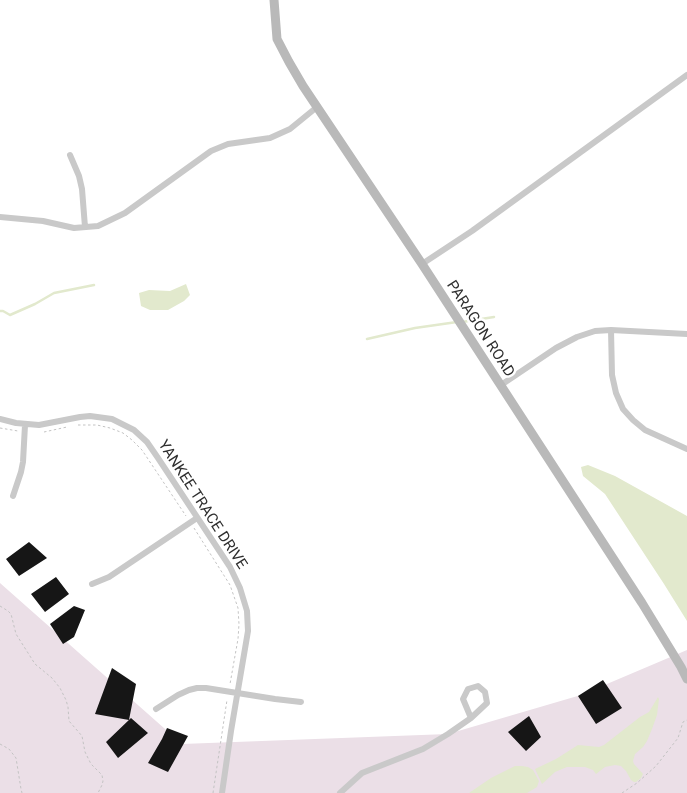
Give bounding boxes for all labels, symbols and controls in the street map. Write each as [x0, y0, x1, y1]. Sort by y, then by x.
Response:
street label: PARAGON ROAD [442, 277, 518, 381]
street label: YANKEE TRACE DRIVE [154, 437, 250, 573]

